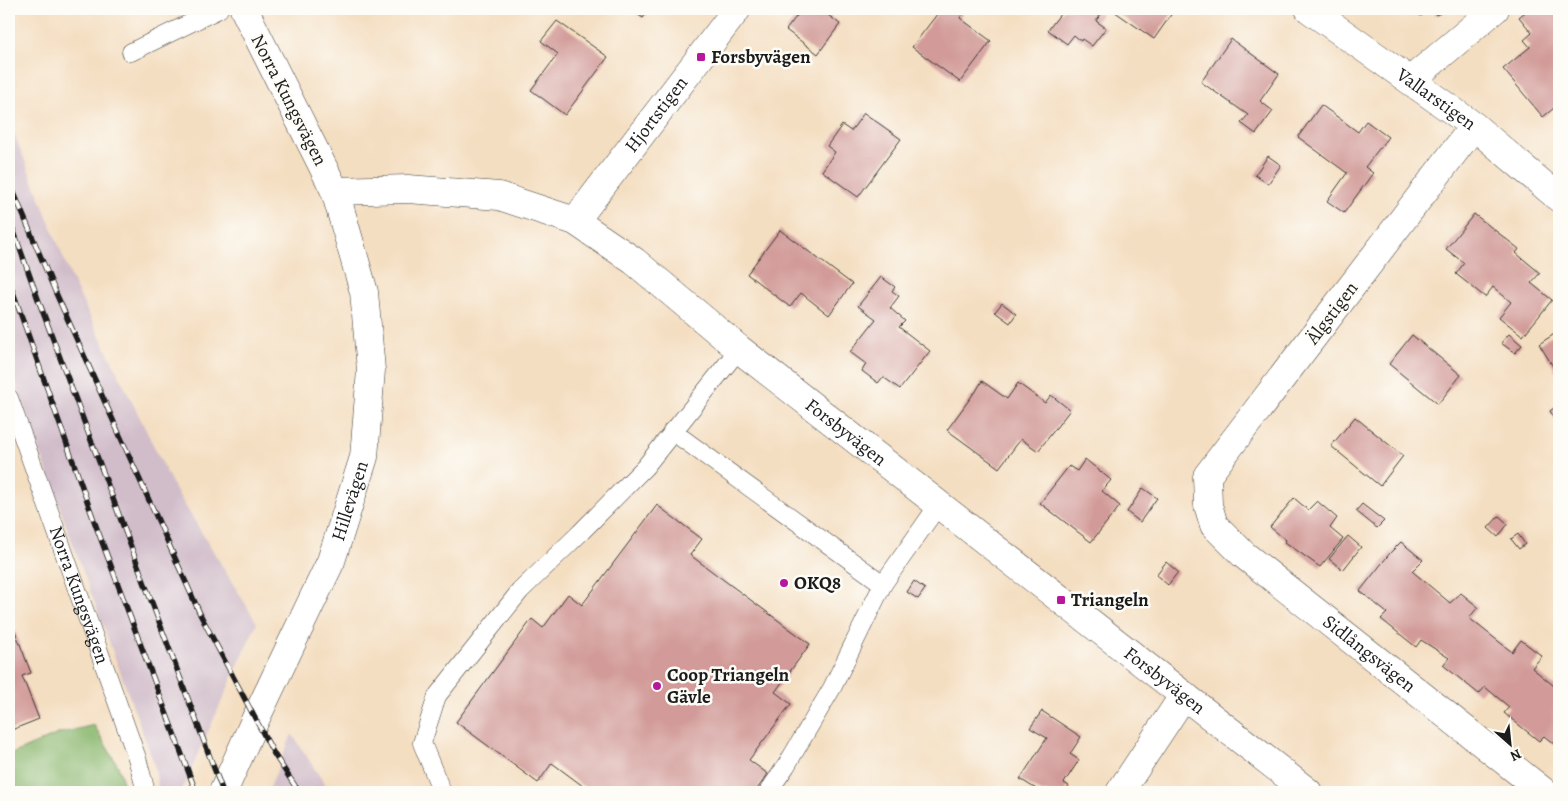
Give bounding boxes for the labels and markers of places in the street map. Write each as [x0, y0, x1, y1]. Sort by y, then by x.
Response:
place label: Forsbyvägen [711, 44, 811, 70]
marker: Forsbyvägen [695, 51, 707, 63]
place label: OKQ8 [794, 570, 841, 596]
marker: OKQ8 [778, 577, 790, 589]
place label: Triangeln [1071, 587, 1149, 613]
marker: Triangeln [1055, 594, 1067, 606]
place label: Coop Triangeln Gävle [667, 662, 790, 710]
marker: Coop Triangeln Gävle [651, 680, 663, 692]

